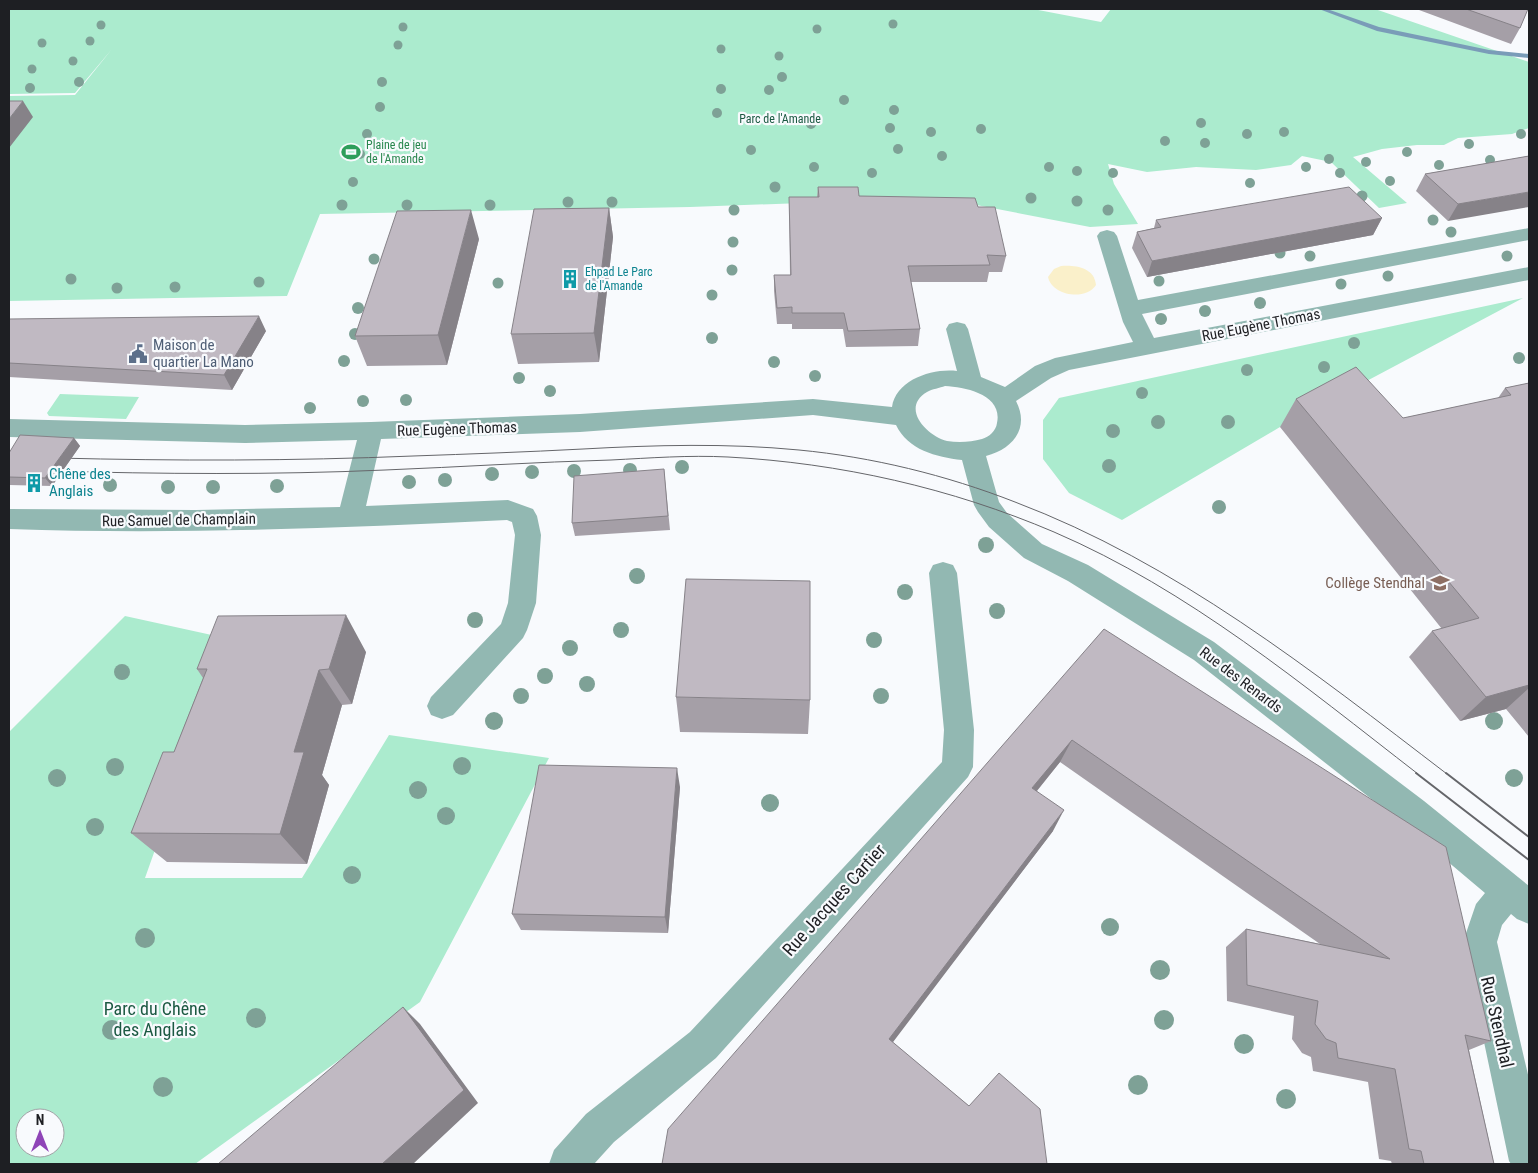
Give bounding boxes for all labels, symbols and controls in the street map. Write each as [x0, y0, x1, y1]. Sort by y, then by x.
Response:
park label: Parc de l'Amande [739, 112, 821, 126]
place label: Plaine de jeu de l'Amande [366, 138, 427, 166]
sports icon: Plaine de jeu de l'Amande [340, 141, 362, 163]
place label: Ehpad Le Parc de l'Amande [585, 265, 653, 293]
building icon: Ehpad Le Parc de l'Amande [559, 268, 581, 290]
street label: Rue Eugène Thomas [1200, 305, 1322, 345]
place label: Maison de quartier La Mano [153, 336, 254, 371]
public building icon: Maison de quartier La Mano [127, 343, 149, 365]
street label: Rue Eugène Thomas [397, 418, 517, 440]
place label: Chêne des Anglais [49, 465, 111, 500]
building icon: Chêne des Anglais [23, 472, 45, 494]
street label: Rue Samuel de Champlain [102, 510, 256, 530]
school or university icon: Collège Stendhal [1429, 572, 1451, 594]
place label: Collège Stendhal [1325, 574, 1425, 592]
street label: Rue des Renards [1196, 643, 1286, 717]
street label: Rue Jacques Cartier [778, 839, 890, 960]
street label: Rue Stendhal [1477, 974, 1518, 1070]
park label: Parc du Chêne des Anglais [104, 998, 206, 1040]
north arrow [15, 1108, 65, 1158]
text: N [36, 1112, 44, 1128]

